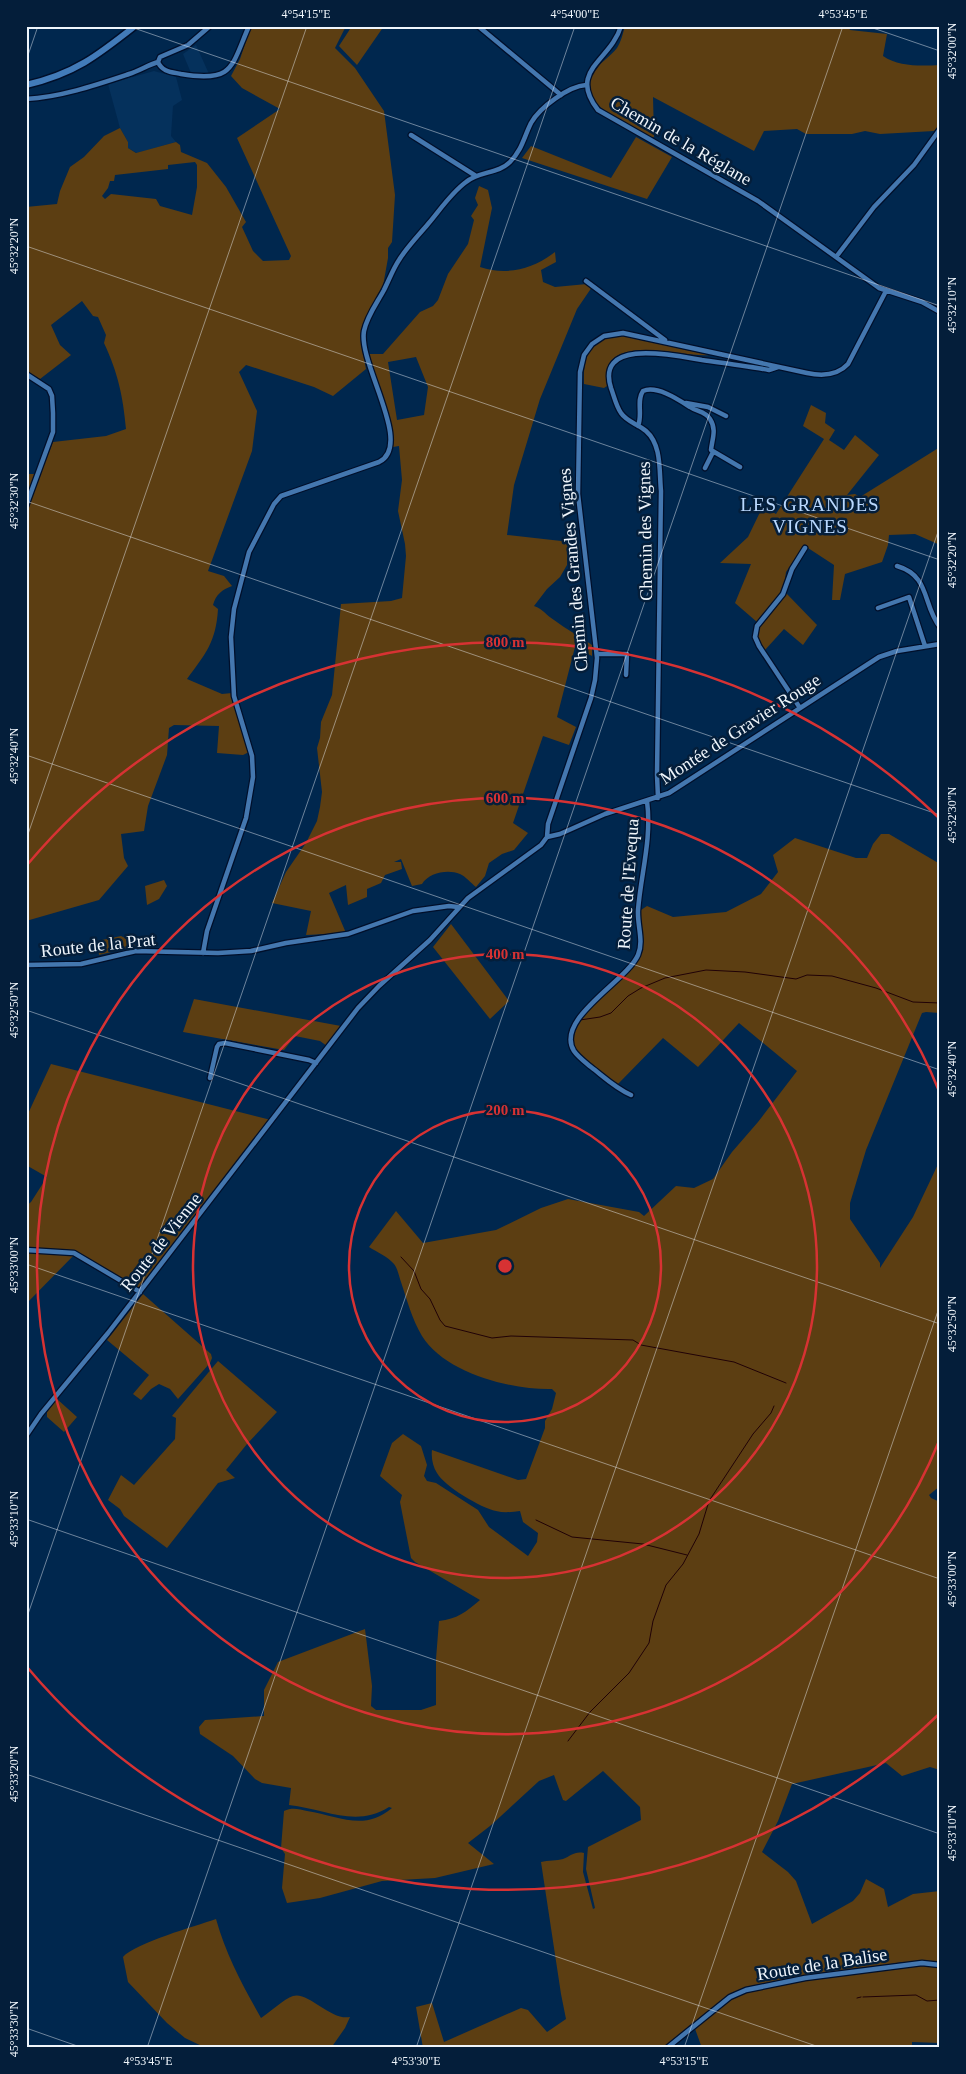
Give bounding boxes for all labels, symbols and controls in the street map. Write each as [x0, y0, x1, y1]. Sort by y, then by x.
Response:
text: 4°54'15"E [281, 7, 331, 21]
text: 4°54'00"E [550, 7, 600, 21]
text: 4°53'45"E [818, 7, 868, 21]
text: 45°32'00"N [945, 22, 959, 79]
street label: Chemin de la Réglane [607, 92, 755, 190]
text: 45°32'20"N [7, 217, 21, 274]
text: 45°32'10"N [945, 276, 959, 333]
street label: Chemin des Vignes [634, 461, 656, 601]
street label: Chemin des Grandes Vignes [554, 467, 592, 673]
text: 45°32'30"N [7, 472, 21, 529]
district label: LES GRANDES VIGNES [740, 494, 880, 537]
text: 45°32'20"N [945, 531, 959, 588]
text: 800 m [486, 634, 525, 650]
street label: Montée de Gravier Rouge [656, 670, 824, 788]
text: 45°32'40"N [7, 727, 21, 784]
text: 45°32'30"N [945, 786, 959, 843]
text: 600 m [486, 790, 525, 806]
street label: Route de l'Evequa [613, 818, 643, 950]
street label: Route de la Prat [40, 929, 156, 961]
text: 400 m [486, 946, 525, 962]
text: 45°32'50"N [7, 981, 21, 1038]
text: 45°32'40"N [945, 1040, 959, 1097]
text: 200 m [486, 1102, 525, 1118]
street label: Route de Vienne [116, 1189, 206, 1295]
text: 45°33'00"N [7, 1236, 21, 1293]
centre of rings [496, 1257, 514, 1275]
text: 45°32'50"N [945, 1295, 959, 1352]
text: 45°33'10"N [7, 1490, 21, 1547]
text: 45°33'00"N [945, 1550, 959, 1607]
text: 45°33'20"N [7, 1745, 21, 1802]
text: 45°33'10"N [945, 1804, 959, 1861]
street label: Route de la Balise [756, 1944, 888, 1984]
text: 45°33'30"N [7, 2000, 21, 2057]
text: 4°53'45"E [123, 2054, 173, 2068]
text: 4°53'30"E [391, 2054, 441, 2068]
text: 4°53'15"E [659, 2054, 709, 2068]

